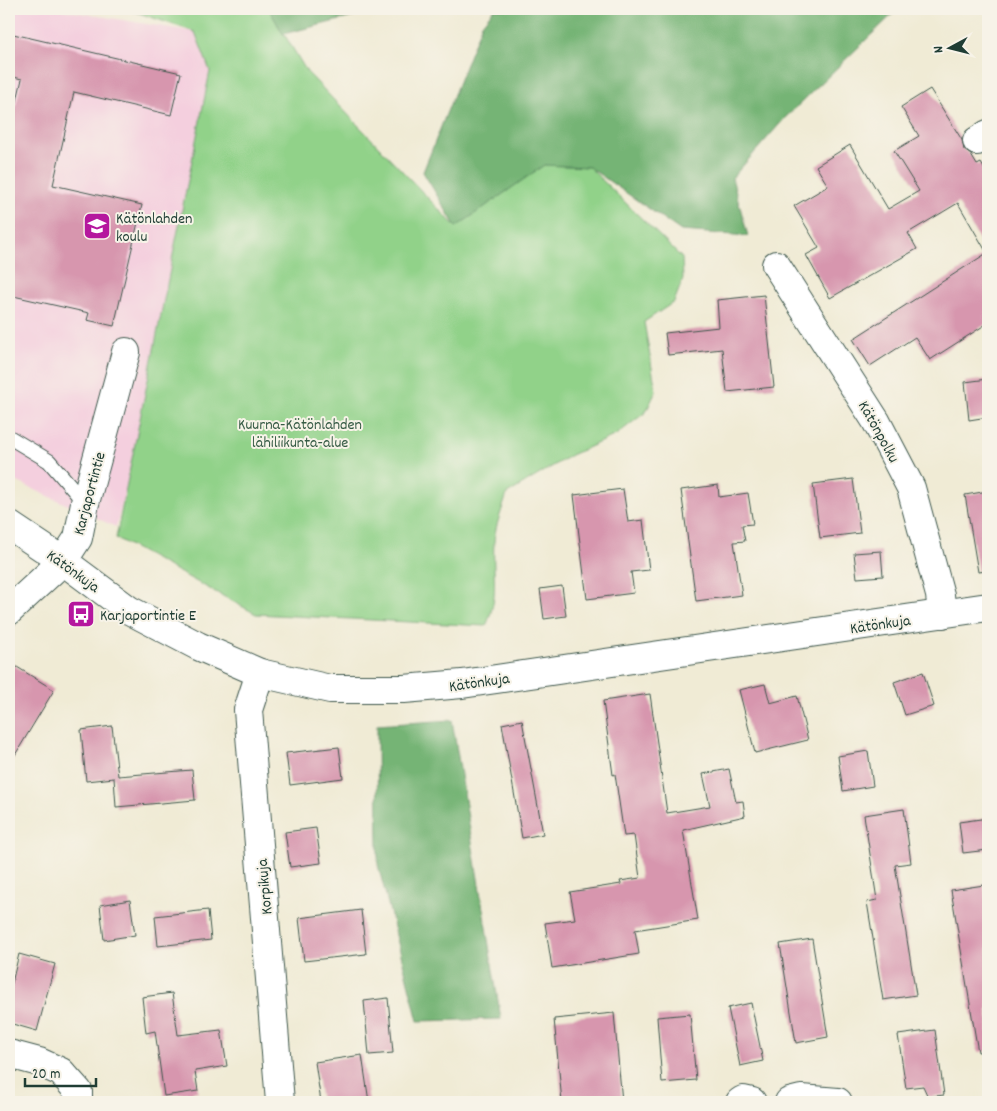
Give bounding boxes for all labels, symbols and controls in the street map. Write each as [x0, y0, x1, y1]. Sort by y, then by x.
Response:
north arrow [924, 22, 974, 72]
text: N [929, 45, 949, 54]
place label: Kätönlahden koulu [116, 208, 192, 249]
school or university icon: Kätönlahden koulu [82, 211, 112, 241]
street label: Kätönpolku [851, 397, 904, 467]
park label: Kuurna-Kätönlahden lähiliikunta-alue [238, 414, 362, 455]
street label: Karjaportintie [68, 450, 113, 538]
street label: Kätönkuja [41, 545, 104, 600]
bus stop icon: Karjaportintie E [66, 599, 96, 629]
place label: Karjaportintie E [100, 605, 197, 628]
street label: Kätönkuja [849, 610, 913, 641]
street label: Kätönkuja [448, 668, 512, 699]
street label: Korpikuja [252, 857, 279, 916]
scale bar [25, 1056, 96, 1088]
text: 20 m [32, 1064, 60, 1086]

